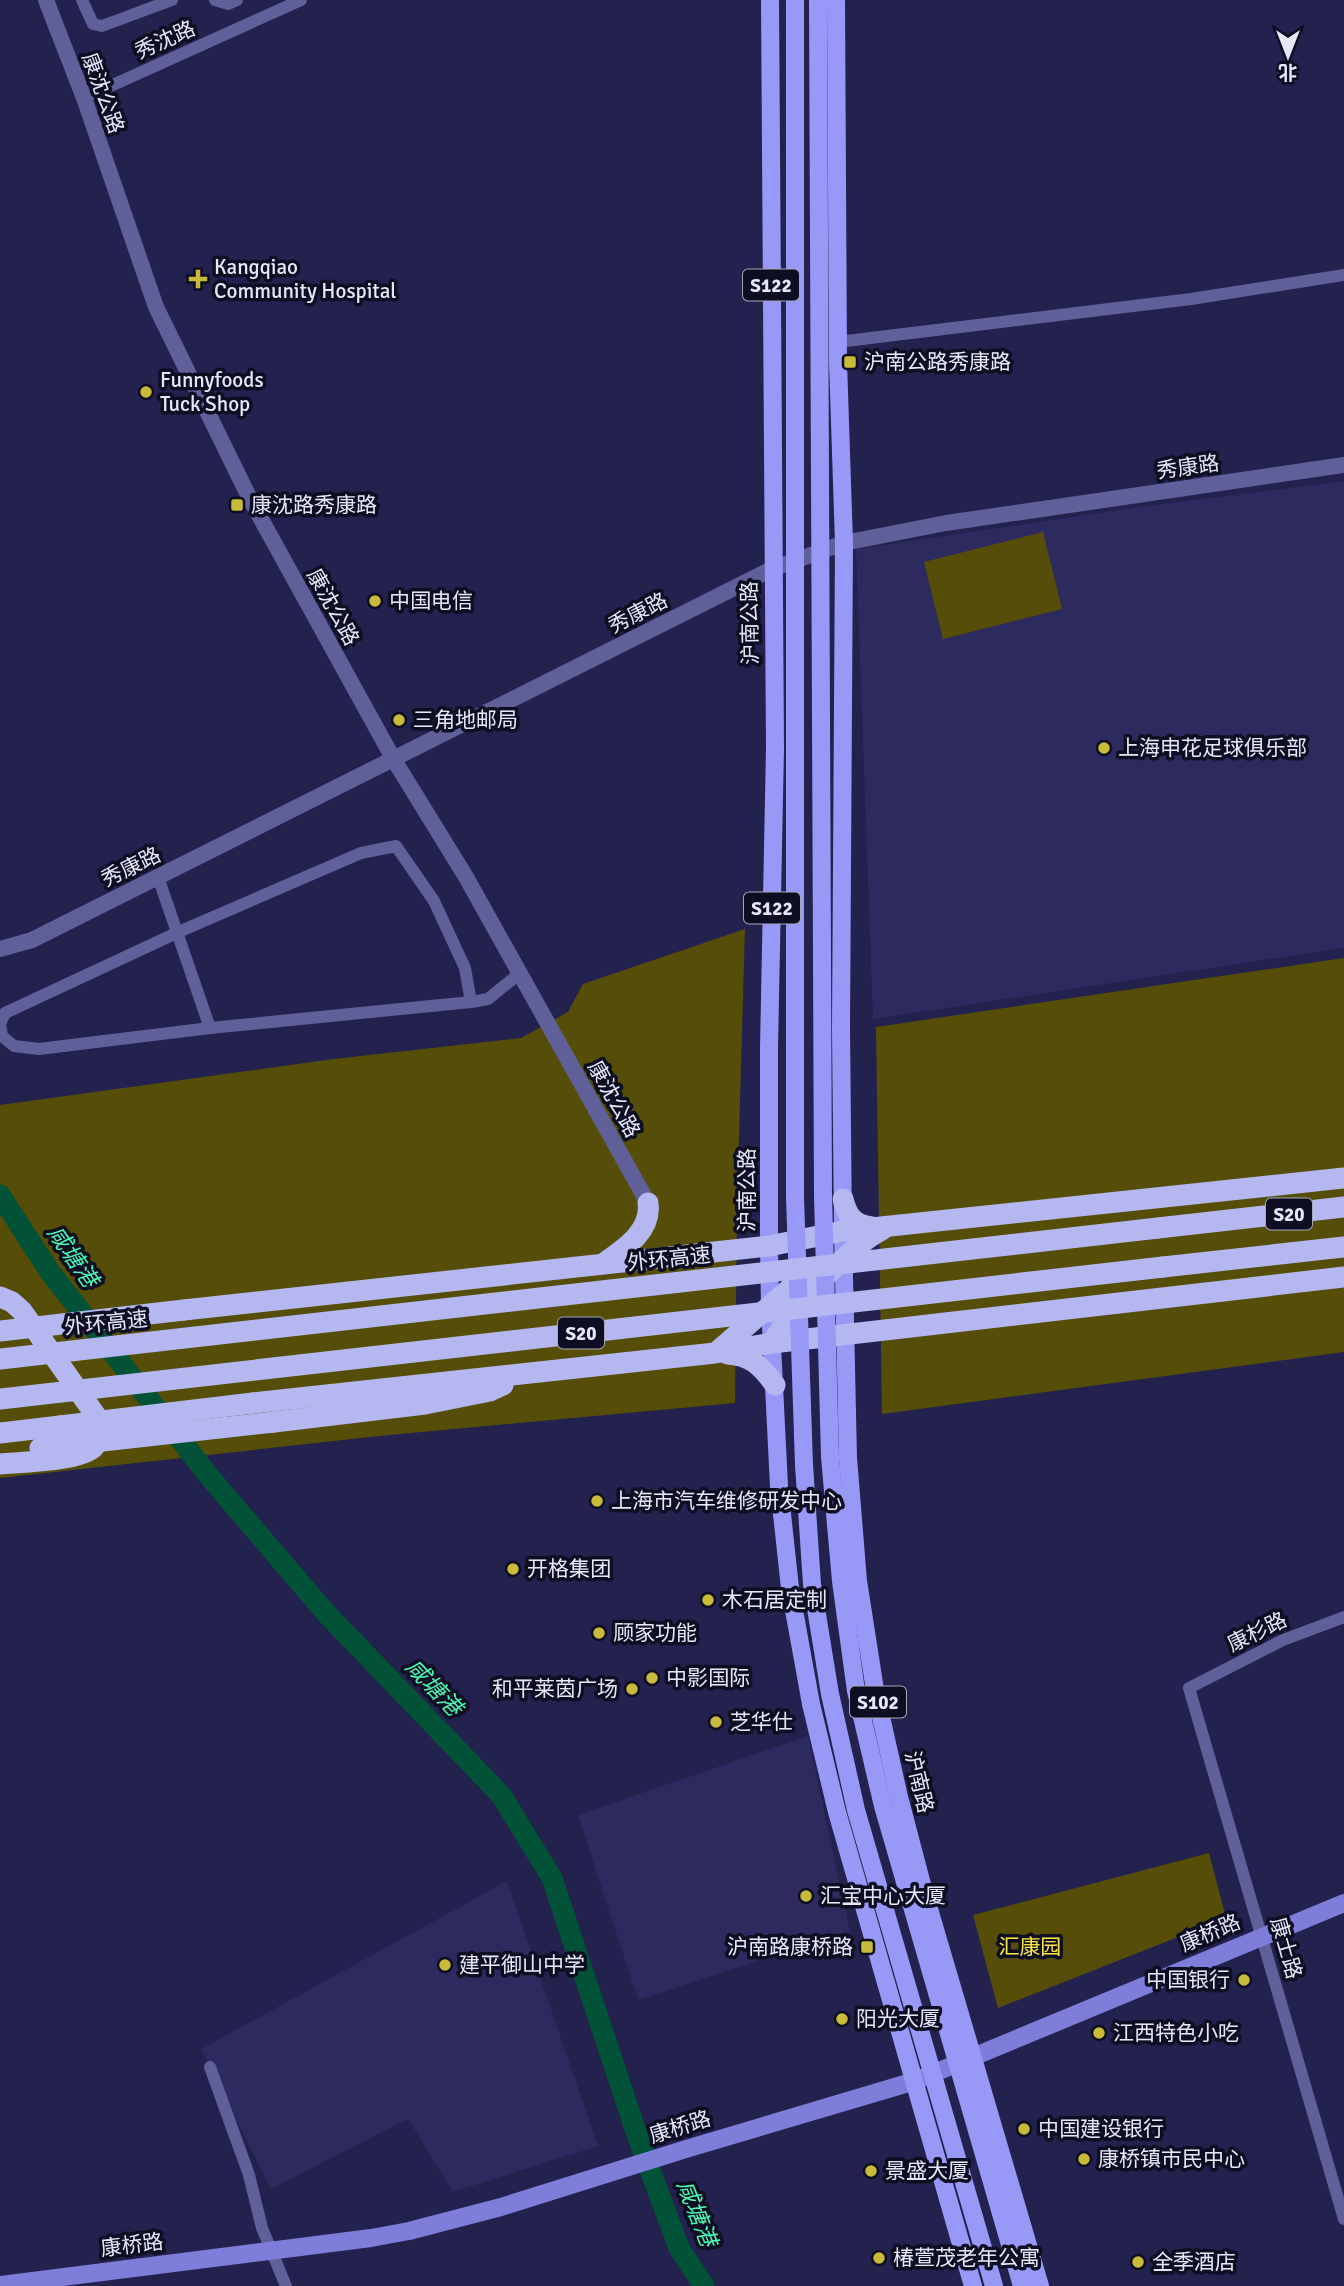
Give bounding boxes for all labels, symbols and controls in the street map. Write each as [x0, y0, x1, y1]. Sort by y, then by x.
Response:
street label: 秀沈路 [131, 15, 199, 65]
north arrow [1253, 21, 1323, 91]
street label: 康沈公路 [76, 49, 130, 137]
text: 北 [1278, 60, 1298, 84]
place label: Kangqiao Community Hospital [214, 254, 396, 304]
marker: Kangqiao Community Hospital [188, 269, 208, 289]
road number: S122 [743, 270, 799, 300]
place label: 沪南公路秀康路 [864, 349, 1011, 375]
marker: 沪南公路秀康路 [842, 354, 858, 370]
place label: Funnyfoods Tuck Shop [160, 367, 264, 417]
marker: Funnyfoods Tuck Shop [138, 384, 154, 400]
street label: 秀康路 [1155, 450, 1221, 484]
place label: 康沈路秀康路 [251, 492, 377, 518]
marker: 康沈路秀康路 [229, 497, 245, 513]
street label: 康沈公路 [301, 564, 365, 650]
street label: 沪南公路 [736, 581, 764, 665]
street label: 秀康路 [604, 587, 672, 639]
place label: 中国电信 [389, 588, 473, 614]
marker: 中国电信 [367, 593, 383, 609]
place label: 三角地邮局 [413, 707, 518, 733]
marker: 三角地邮局 [391, 712, 407, 728]
place label: 上海申花足球俱乐部 [1118, 735, 1307, 761]
marker: 上海申花足球俱乐部 [1096, 740, 1112, 756]
street label: 秀康路 [97, 842, 165, 892]
road number: S122 [744, 893, 800, 924]
street label: 康沈公路 [582, 1056, 646, 1142]
street label: 沪南公路 [734, 1148, 760, 1232]
road number: S20 [1266, 1198, 1312, 1230]
water label: 咸塘港 [41, 1220, 106, 1295]
street label: 外环高速 [626, 1242, 712, 1276]
street label: 外环高速 [63, 1306, 149, 1340]
road number: S20 [558, 1317, 604, 1348]
place label: 上海市汽车维修研发中心 [611, 1488, 842, 1514]
marker: 上海市汽车维修研发中心 [589, 1493, 605, 1509]
place label: 开格集团 [527, 1556, 611, 1582]
marker: 开格集团 [505, 1561, 521, 1577]
place label: 木石居定制 [722, 1587, 827, 1613]
marker: 木石居定制 [700, 1592, 716, 1608]
street label: 康杉路 [1223, 1607, 1291, 1657]
place label: 顾家功能 [613, 1620, 697, 1646]
marker: 顾家功能 [591, 1625, 607, 1641]
water label: 咸塘港 [399, 1652, 470, 1724]
place label: 中影国际 [666, 1665, 750, 1691]
marker: 中影国际 [644, 1670, 660, 1686]
place label: 和平莱茵广场 [492, 1676, 618, 1702]
marker: 和平莱茵广场 [624, 1681, 640, 1697]
road number: S102 [850, 1686, 906, 1718]
place label: 芝华仕 [730, 1709, 793, 1735]
marker: 芝华仕 [708, 1714, 724, 1730]
street label: 沪南路 [899, 1748, 939, 1816]
place label: 汇宝中心大厦 [820, 1883, 946, 1909]
marker: 汇宝中心大厦 [798, 1888, 814, 1904]
street label: 康桥路 [1176, 1909, 1244, 1957]
street label: 康士路 [1265, 1914, 1307, 1982]
place label: 沪南路康桥路 [727, 1934, 853, 1960]
park label: 汇康园 [999, 1934, 1062, 1960]
marker: 沪南路康桥路 [859, 1939, 875, 1955]
place label: 建平御山中学 [459, 1952, 585, 1978]
marker: 建平御山中学 [437, 1957, 453, 1973]
place label: 中国银行 [1146, 1967, 1230, 1993]
marker: 中国银行 [1236, 1972, 1252, 1988]
place label: 阳光大厦 [856, 2006, 940, 2032]
marker: 阳光大厦 [834, 2011, 850, 2027]
place label: 江西特色小吃 [1113, 2020, 1239, 2046]
marker: 江西特色小吃 [1091, 2025, 1107, 2041]
street label: 康桥路 [646, 2105, 714, 2149]
place label: 中国建设银行 [1038, 2116, 1164, 2142]
marker: 中国建设银行 [1016, 2121, 1032, 2137]
place label: 康桥镇市民中心 [1098, 2146, 1245, 2172]
marker: 康桥镇市民中心 [1076, 2151, 1092, 2167]
place label: 景盛大厦 [885, 2158, 969, 2184]
marker: 景盛大厦 [863, 2163, 879, 2179]
water label: 咸塘港 [670, 2176, 724, 2253]
street label: 康桥路 [99, 2228, 165, 2262]
place label: 椿萱茂老年公寓 [893, 2245, 1040, 2271]
place label: 全季酒店 [1152, 2249, 1236, 2275]
marker: 椿萱茂老年公寓 [871, 2250, 887, 2266]
marker: 全季酒店 [1130, 2254, 1146, 2270]

